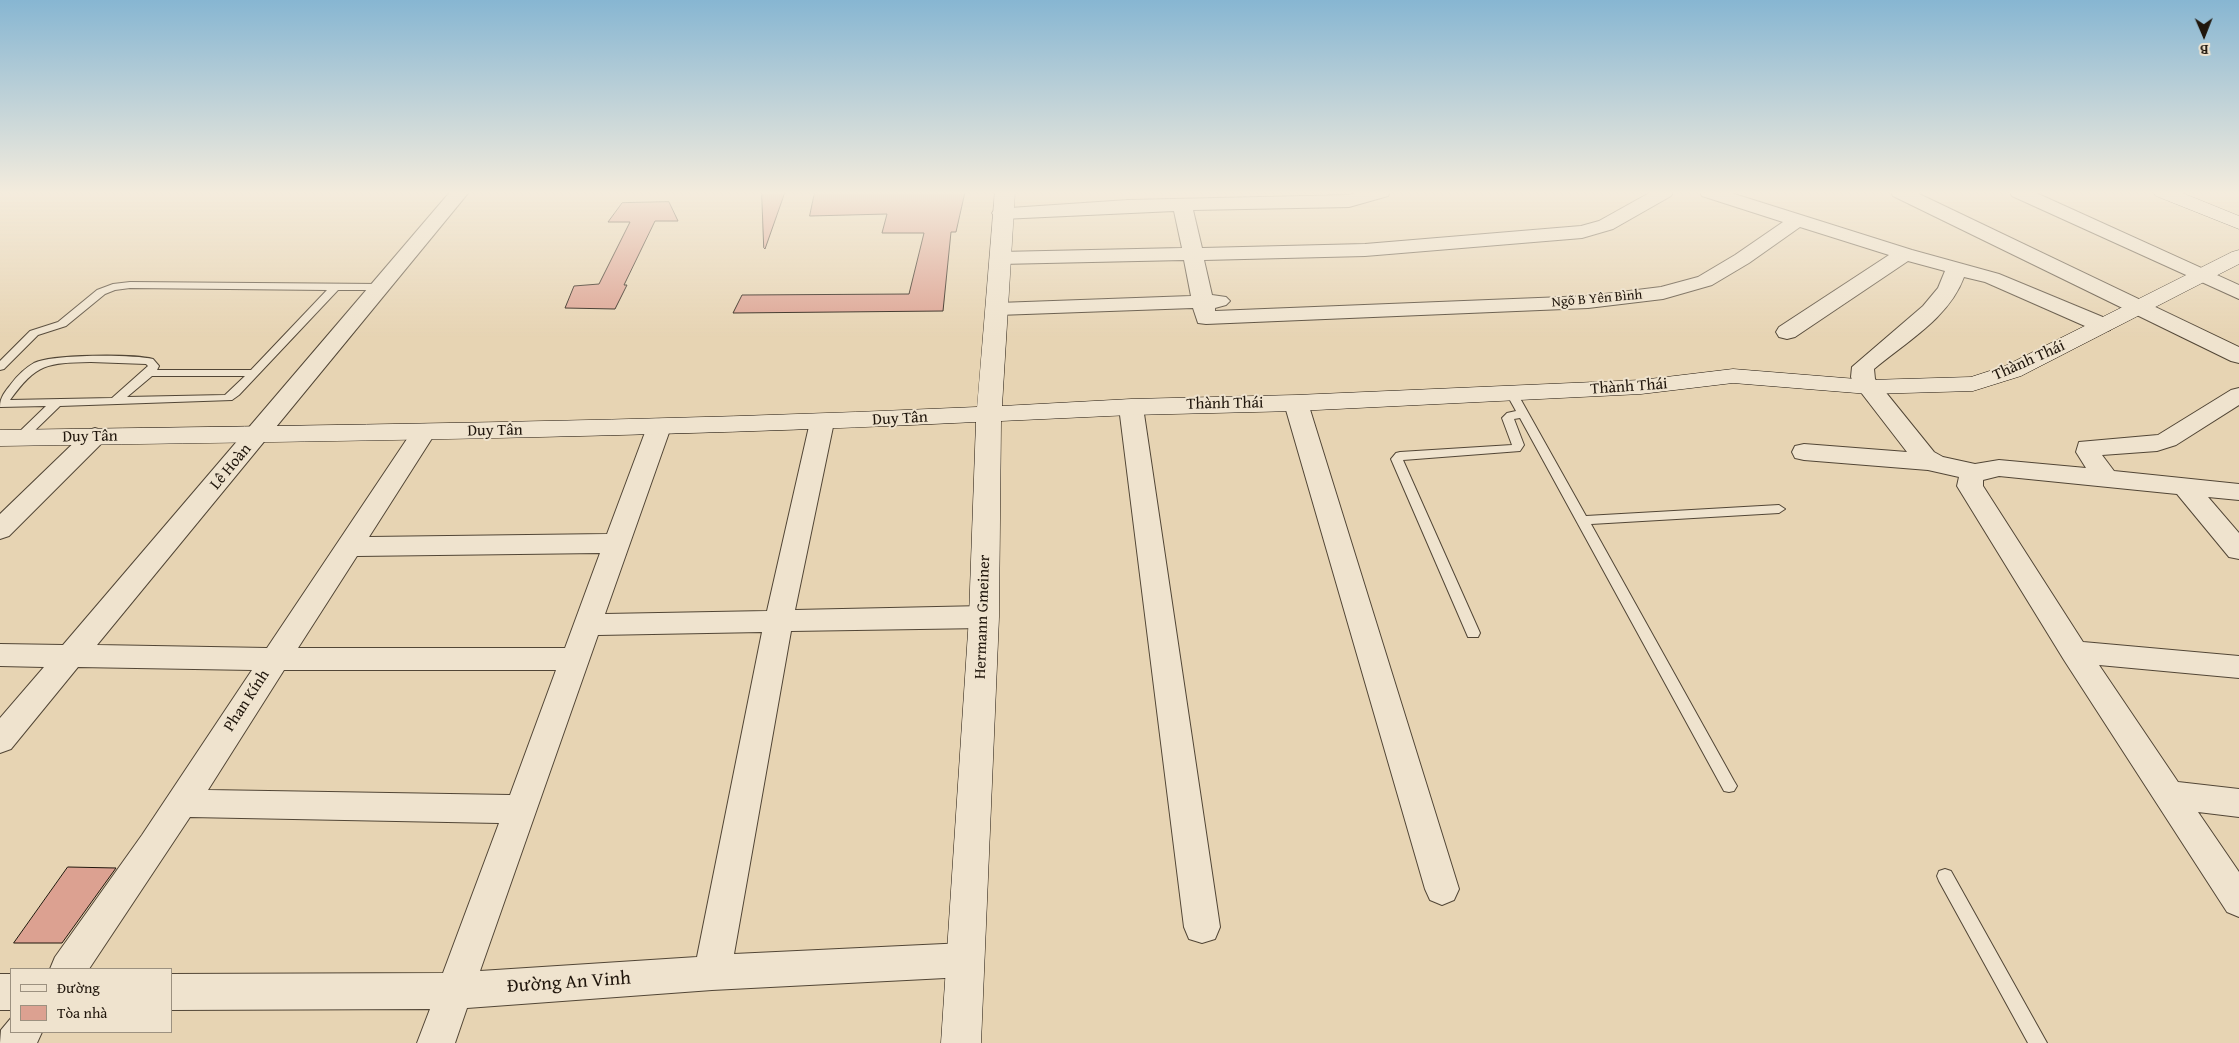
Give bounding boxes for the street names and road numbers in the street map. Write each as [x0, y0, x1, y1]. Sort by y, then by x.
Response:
street label: Ngõ B Yên Bình [1551, 287, 1643, 311]
street label: Thành Thái [1990, 337, 2068, 385]
street label: Thành Thái [1590, 375, 1668, 399]
street label: Thành Thái [1186, 394, 1264, 414]
street label: Duy Tân [872, 408, 928, 430]
street label: Duy Tân [467, 421, 523, 441]
street label: Duy Tân [62, 427, 118, 447]
street label: Lê Hoàn [206, 440, 256, 494]
street label: Hermann Gmeiner [971, 554, 995, 680]
street label: Phan Kính [220, 667, 274, 735]
street label: Đường An Vinh [506, 967, 632, 999]

